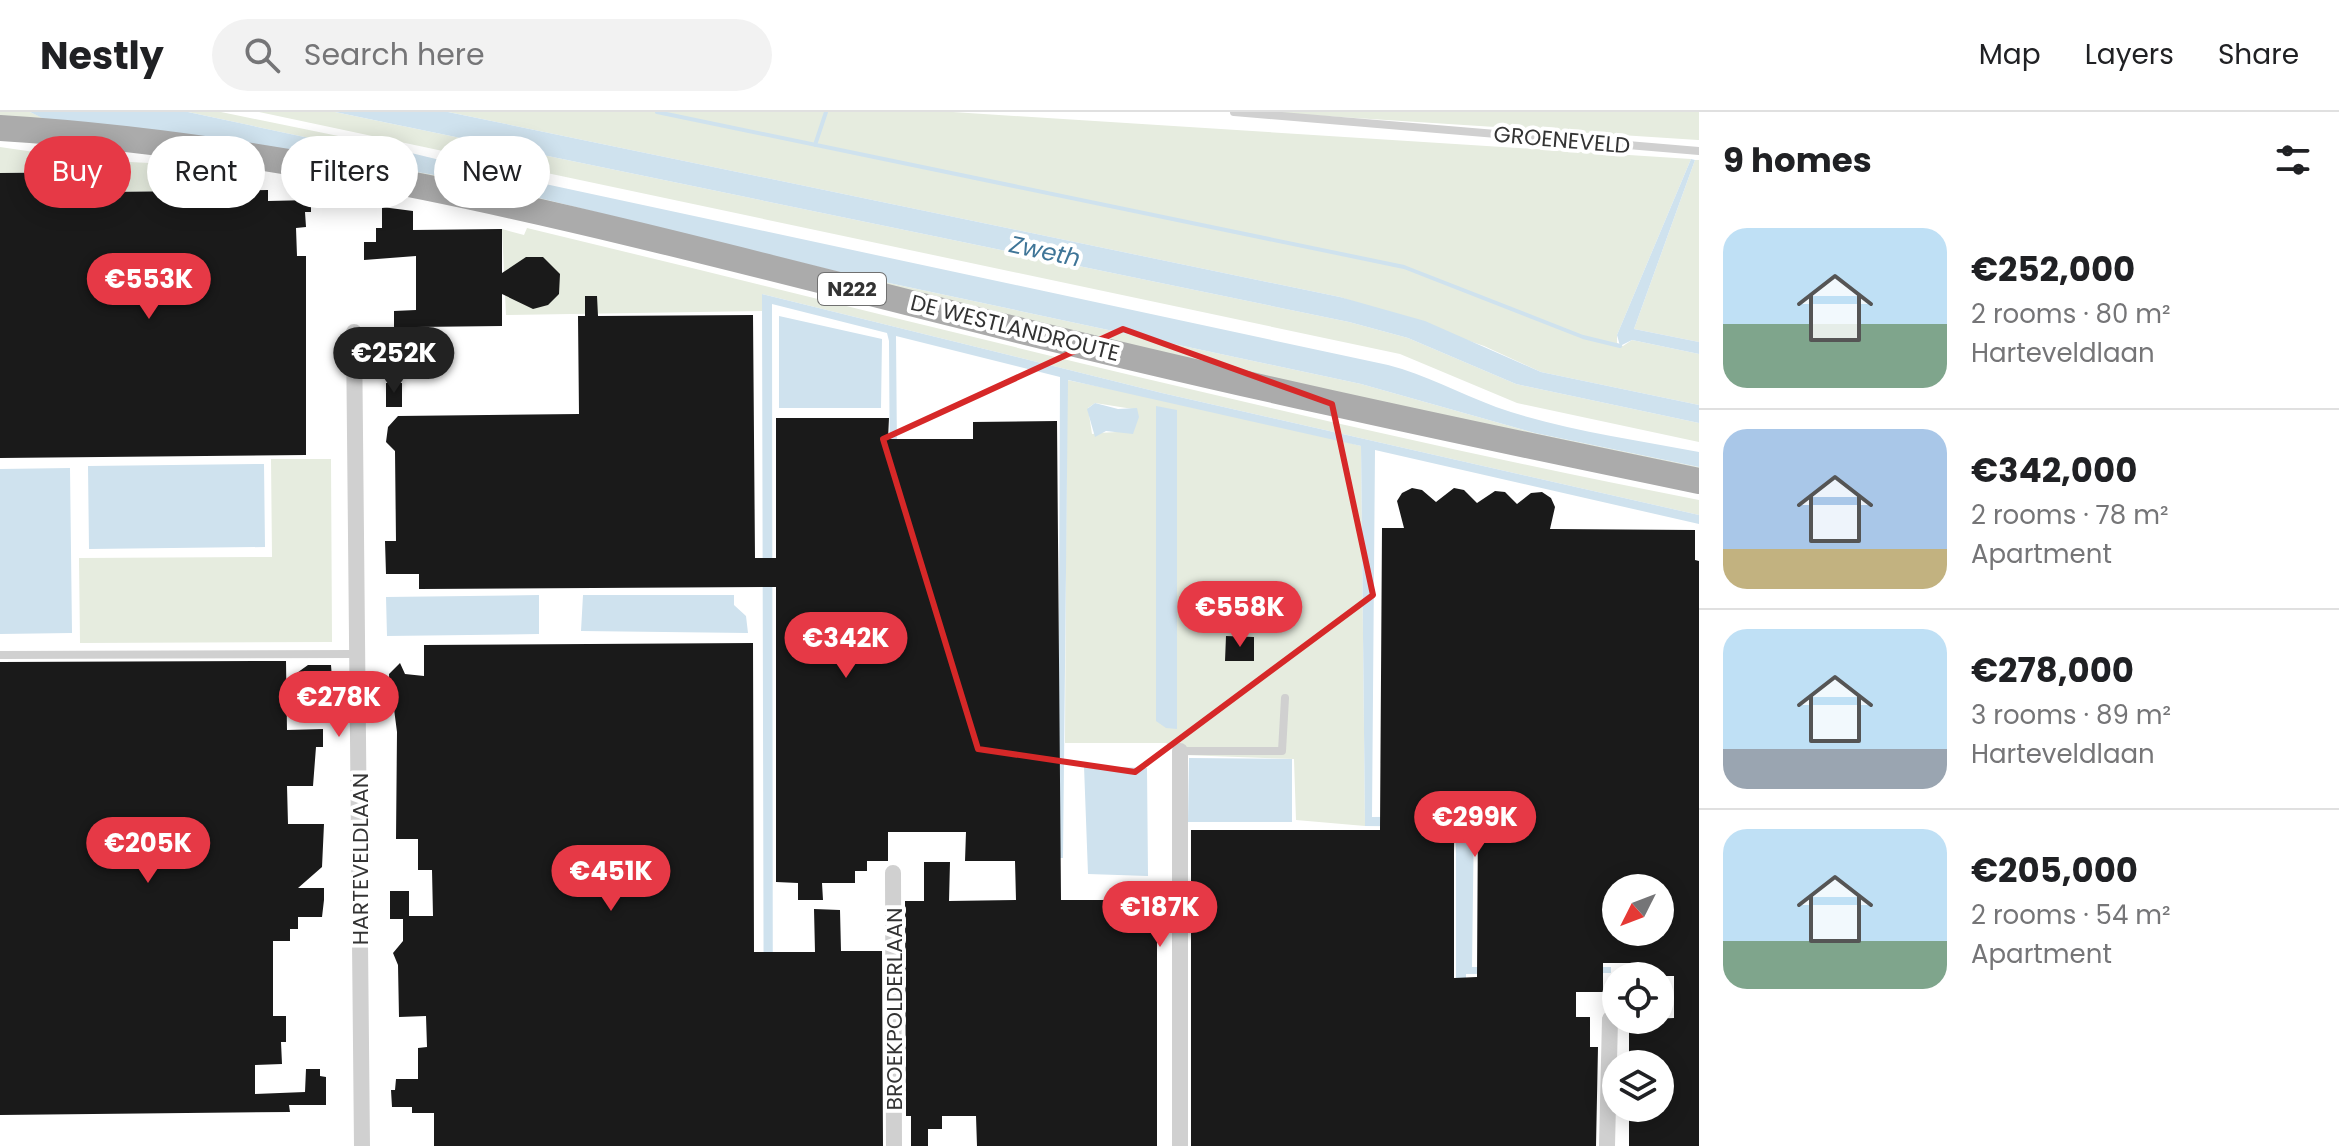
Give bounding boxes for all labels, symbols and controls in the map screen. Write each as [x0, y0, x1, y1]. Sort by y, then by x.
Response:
search box [212, 19, 772, 91]
text: Nestly [40, 29, 164, 82]
icon: search [240, 33, 284, 77]
text: Search here [304, 33, 485, 76]
text: Map [1979, 35, 2041, 74]
text: Layers [2085, 35, 2174, 74]
text: Share [2218, 35, 2299, 74]
street label: GROENEVELD [1492, 119, 1632, 161]
chip: Buy [24, 136, 131, 208]
chip: Rent [147, 136, 265, 208]
chip: Filters [281, 136, 418, 208]
chip: New [434, 136, 550, 208]
text: 9 homes [1723, 136, 1872, 184]
icon: filters [2271, 138, 2315, 182]
water label: Zweth [1006, 227, 1083, 275]
text: €252,000 [1971, 245, 2135, 293]
pin: €553K [93, 253, 205, 321]
icon: home [1787, 260, 1883, 356]
text: €553K [105, 261, 193, 297]
road number: N222 [818, 273, 886, 305]
street label: DE WESTLANDROUTE [907, 287, 1123, 369]
text: 2 rooms · 80 m² [1971, 296, 2171, 332]
pin: €252K [338, 327, 450, 395]
text: €252K [351, 335, 437, 371]
text: Harteveldlaan [1971, 335, 2155, 371]
text: €342,000 [1971, 446, 2137, 494]
icon: home [1787, 461, 1883, 557]
text: 2 rooms · 78 m² [1971, 497, 2169, 533]
text: Apartment [1971, 536, 2112, 572]
pin: €558K [1184, 581, 1296, 649]
text: €558K [1195, 589, 1285, 625]
pin: €342K [790, 612, 902, 680]
text: €342K [803, 620, 890, 656]
text: €278,000 [1971, 646, 2134, 694]
icon: home [1787, 661, 1883, 757]
pin: €278K [283, 671, 395, 739]
text: €278K [297, 679, 381, 715]
text: 3 rooms · 89 m² [1971, 697, 2171, 733]
text: Harteveldlaan [1971, 736, 2155, 772]
street label: HARTEVELDLAAN [345, 773, 376, 945]
pin: €299K [1419, 791, 1531, 859]
text: €299K [1432, 799, 1518, 835]
pin: €205K [92, 817, 204, 885]
text: €205K [104, 825, 192, 861]
pin: €451K [555, 845, 667, 913]
text: €205,000 [1971, 846, 2138, 894]
text: €451K [569, 853, 653, 889]
icon: home [1787, 861, 1883, 957]
north arrow [1602, 874, 1674, 946]
map controls [1602, 874, 1674, 1122]
pin: €187K [1104, 881, 1216, 949]
text: €187K [1120, 889, 1200, 925]
text: 2 rooms · 54 m² [1971, 897, 2171, 933]
street label: BROEKPOLDERLAAN [879, 908, 910, 1111]
text: Apartment [1971, 936, 2112, 972]
button: locate [1602, 962, 1674, 1034]
button: layers [1602, 1050, 1674, 1122]

